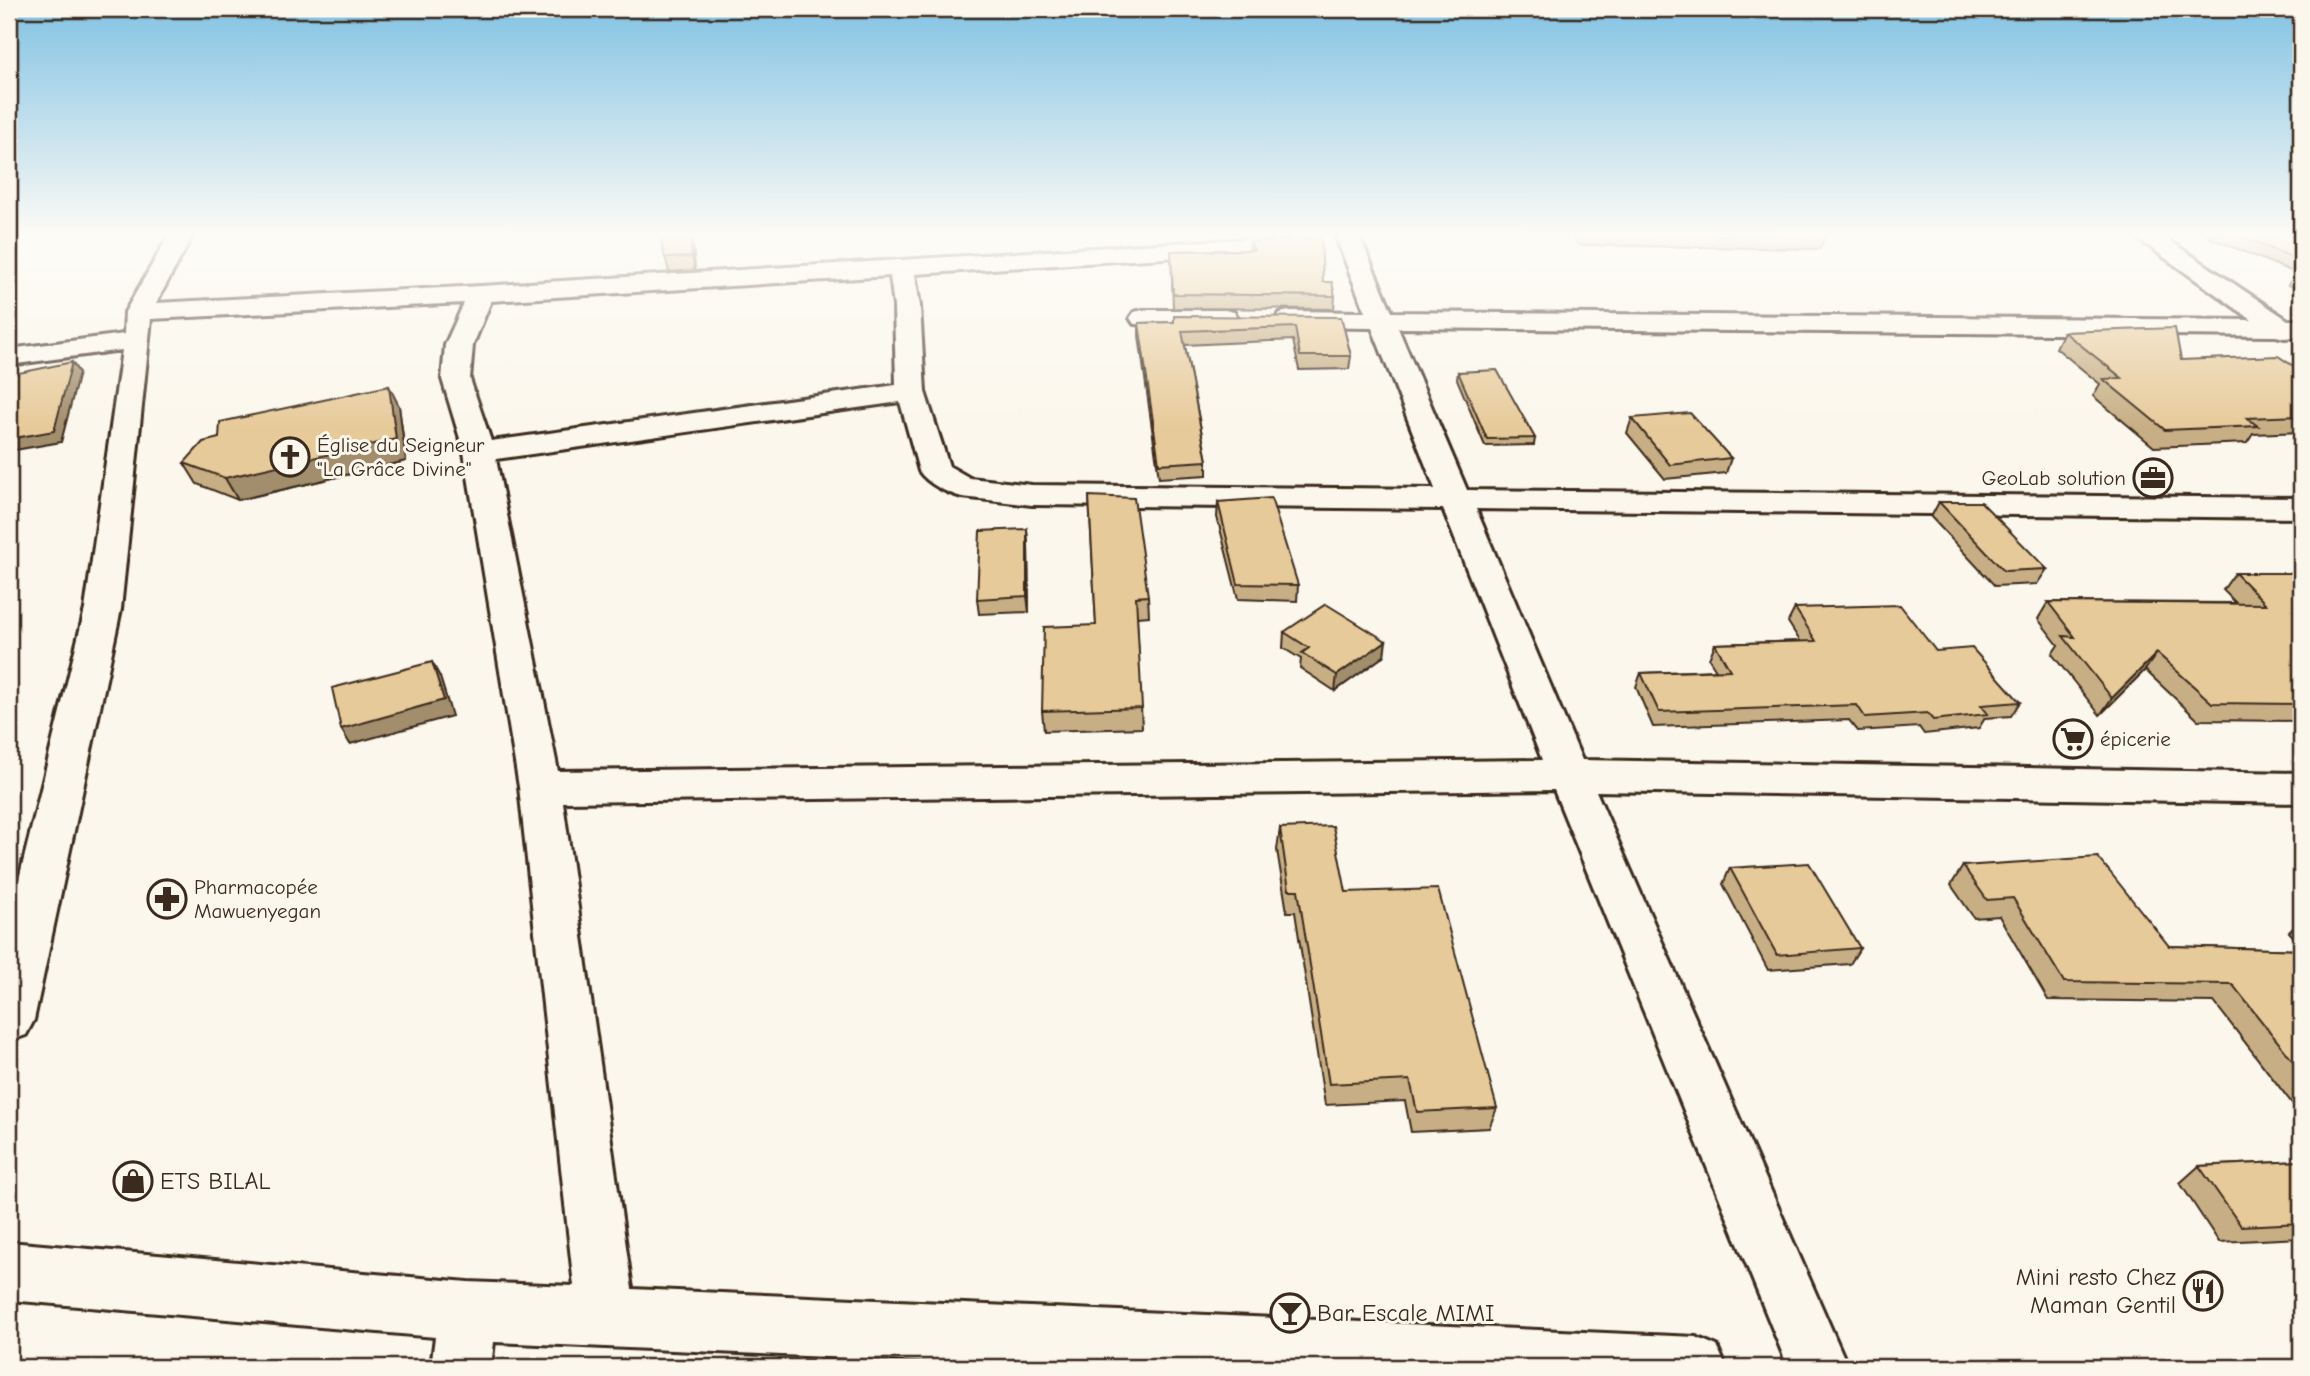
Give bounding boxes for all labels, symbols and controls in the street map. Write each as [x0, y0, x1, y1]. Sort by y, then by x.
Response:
place label: Église du Seigneur "La Grâce Divine" [317, 433, 485, 481]
church icon: Église du Seigneur "La Grâce Divine" [269, 436, 311, 478]
office icon: GeoLab solution [2132, 457, 2174, 499]
place label: GeoLab solution [1981, 466, 2126, 490]
supermarket icon: épicerie [2052, 718, 2094, 760]
place label: épicerie [2100, 727, 2171, 751]
place label: Pharmacopée Mawuenyegan [194, 875, 321, 923]
pharmacy icon: Pharmacopée Mawuenyegan [146, 878, 188, 920]
shop icon: ETS BILAL [112, 1160, 154, 1202]
place label: ETS BILAL [160, 1167, 271, 1195]
place label: Mini resto Chez Maman Gentil [2016, 1263, 2177, 1319]
restaurant icon: Mini resto Chez Maman Gentil [2182, 1270, 2224, 1312]
bar icon: Bar Escale MIMI [1269, 1292, 1311, 1334]
place label: Bar Escale MIMI [1317, 1299, 1494, 1327]

